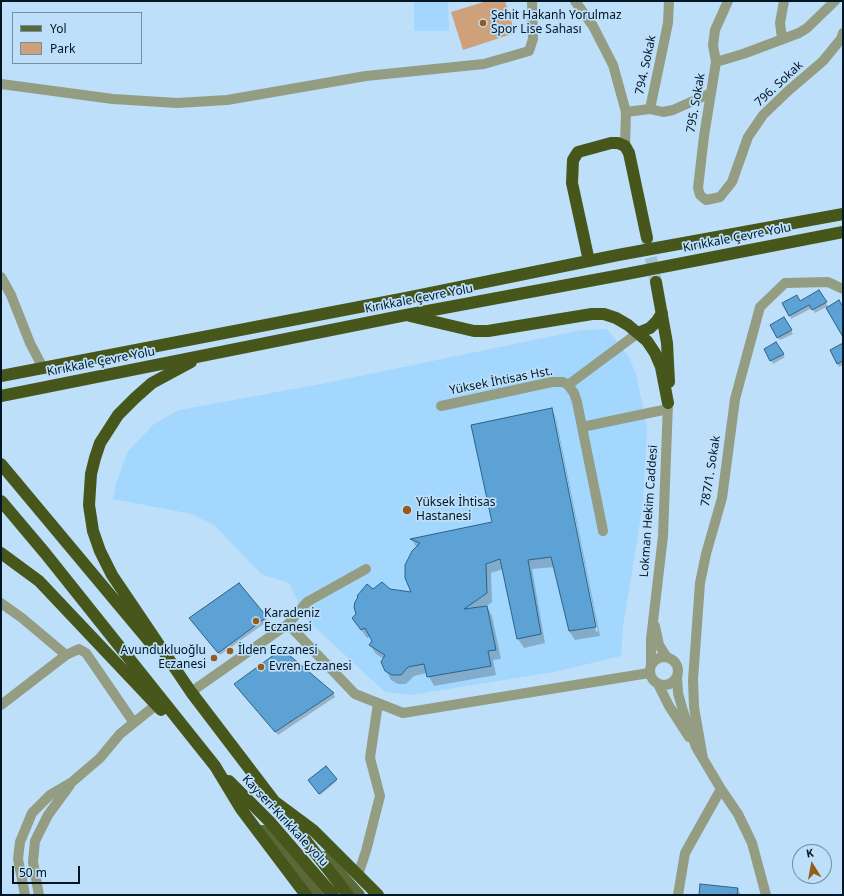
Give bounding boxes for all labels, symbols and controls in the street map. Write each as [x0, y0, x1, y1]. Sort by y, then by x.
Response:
place label: Şehit Hakanh Yorulmaz Spor Lise Sahası [491, 9, 622, 37]
legend [12, 12, 142, 64]
marker: Şehit Hakanh Yorulmaz Spor Lise Sahası [478, 18, 488, 28]
text: Yol [50, 20, 67, 37]
street label: 794. Sokak [633, 34, 659, 96]
text: Park [50, 40, 75, 57]
street label: 796. Sokak [752, 58, 806, 110]
street label: 795. Sokak [684, 72, 708, 134]
street label: Kırıkkale Çevre Yolu [682, 220, 792, 256]
street label: Kırıkkale Çevre Yolu [364, 281, 474, 317]
street label: Kırıkkale Çevre Yolu [46, 344, 156, 380]
street label: Yüksek İhtisas Hst. [448, 364, 554, 398]
street label: 787/1. Sokak [698, 434, 724, 508]
street label: Lokman Hekim Caddesi [637, 444, 661, 578]
place label: Yüksek İhtisas Hastanesi [416, 496, 495, 524]
marker: Yüksek İhtisas Hastanesi [401, 504, 413, 516]
place label: Karadeniz Eczanesi [264, 607, 320, 635]
marker: Karadeniz Eczanesi [251, 616, 261, 626]
place label: Avundukluoğlu Eczanesi [121, 644, 206, 672]
place label: İlden Eczanesi [238, 644, 318, 658]
marker: İlden Eczanesi [225, 646, 235, 656]
marker: Avundukluoğlu Eczanesi [209, 653, 219, 663]
place label: Evren Eczanesi [269, 660, 352, 674]
marker: Evren Eczanesi [256, 662, 266, 672]
street label: Kayseri-Kırıkkale yolu [239, 772, 331, 870]
north arrow [792, 844, 832, 884]
text: K [805, 845, 815, 861]
scale bar [14, 858, 82, 884]
text: 50 m [19, 864, 47, 881]

